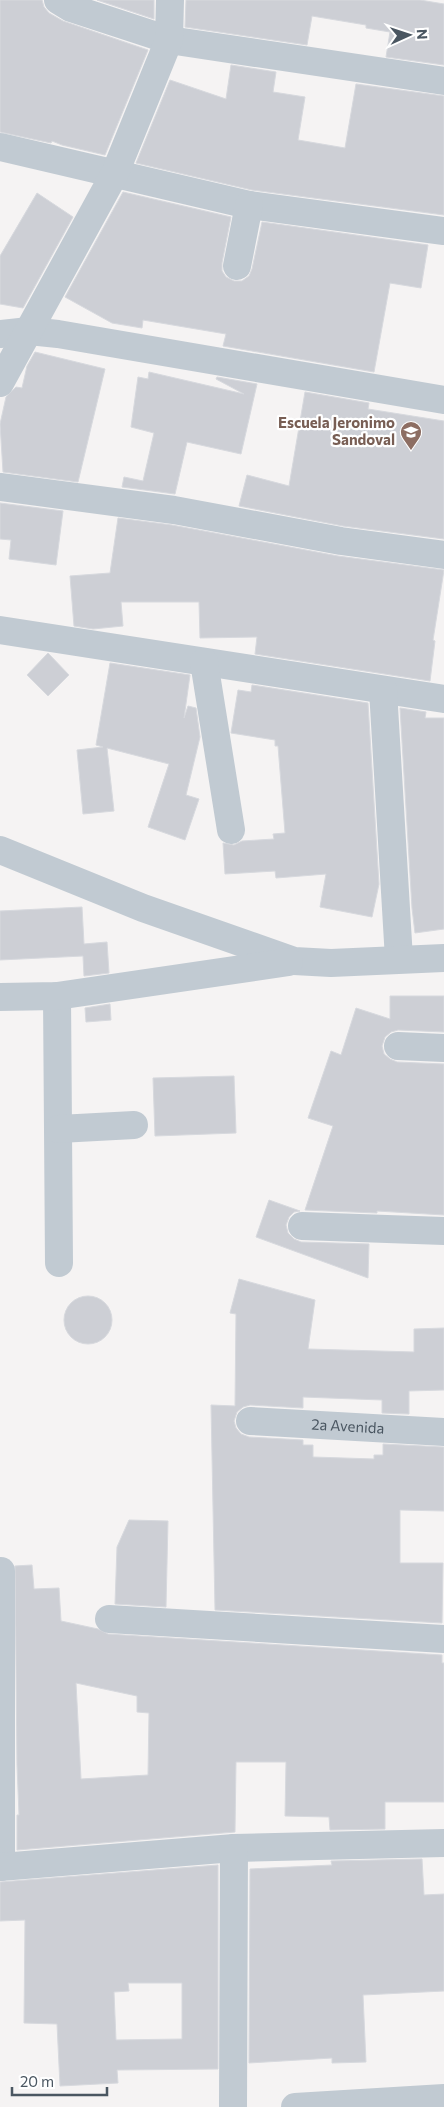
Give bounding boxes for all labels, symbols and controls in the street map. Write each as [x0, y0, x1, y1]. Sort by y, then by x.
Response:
north arrow [384, 10, 434, 60]
text: N [414, 29, 431, 40]
place label: Escuela Jeronimo Sandoval [278, 413, 395, 448]
school or university icon: Escuela Jeronimo Sandoval [399, 420, 423, 451]
street label: 2a Avenida [311, 1414, 385, 1437]
scale bar [12, 2064, 108, 2096]
text: 20 m [20, 2072, 54, 2090]

